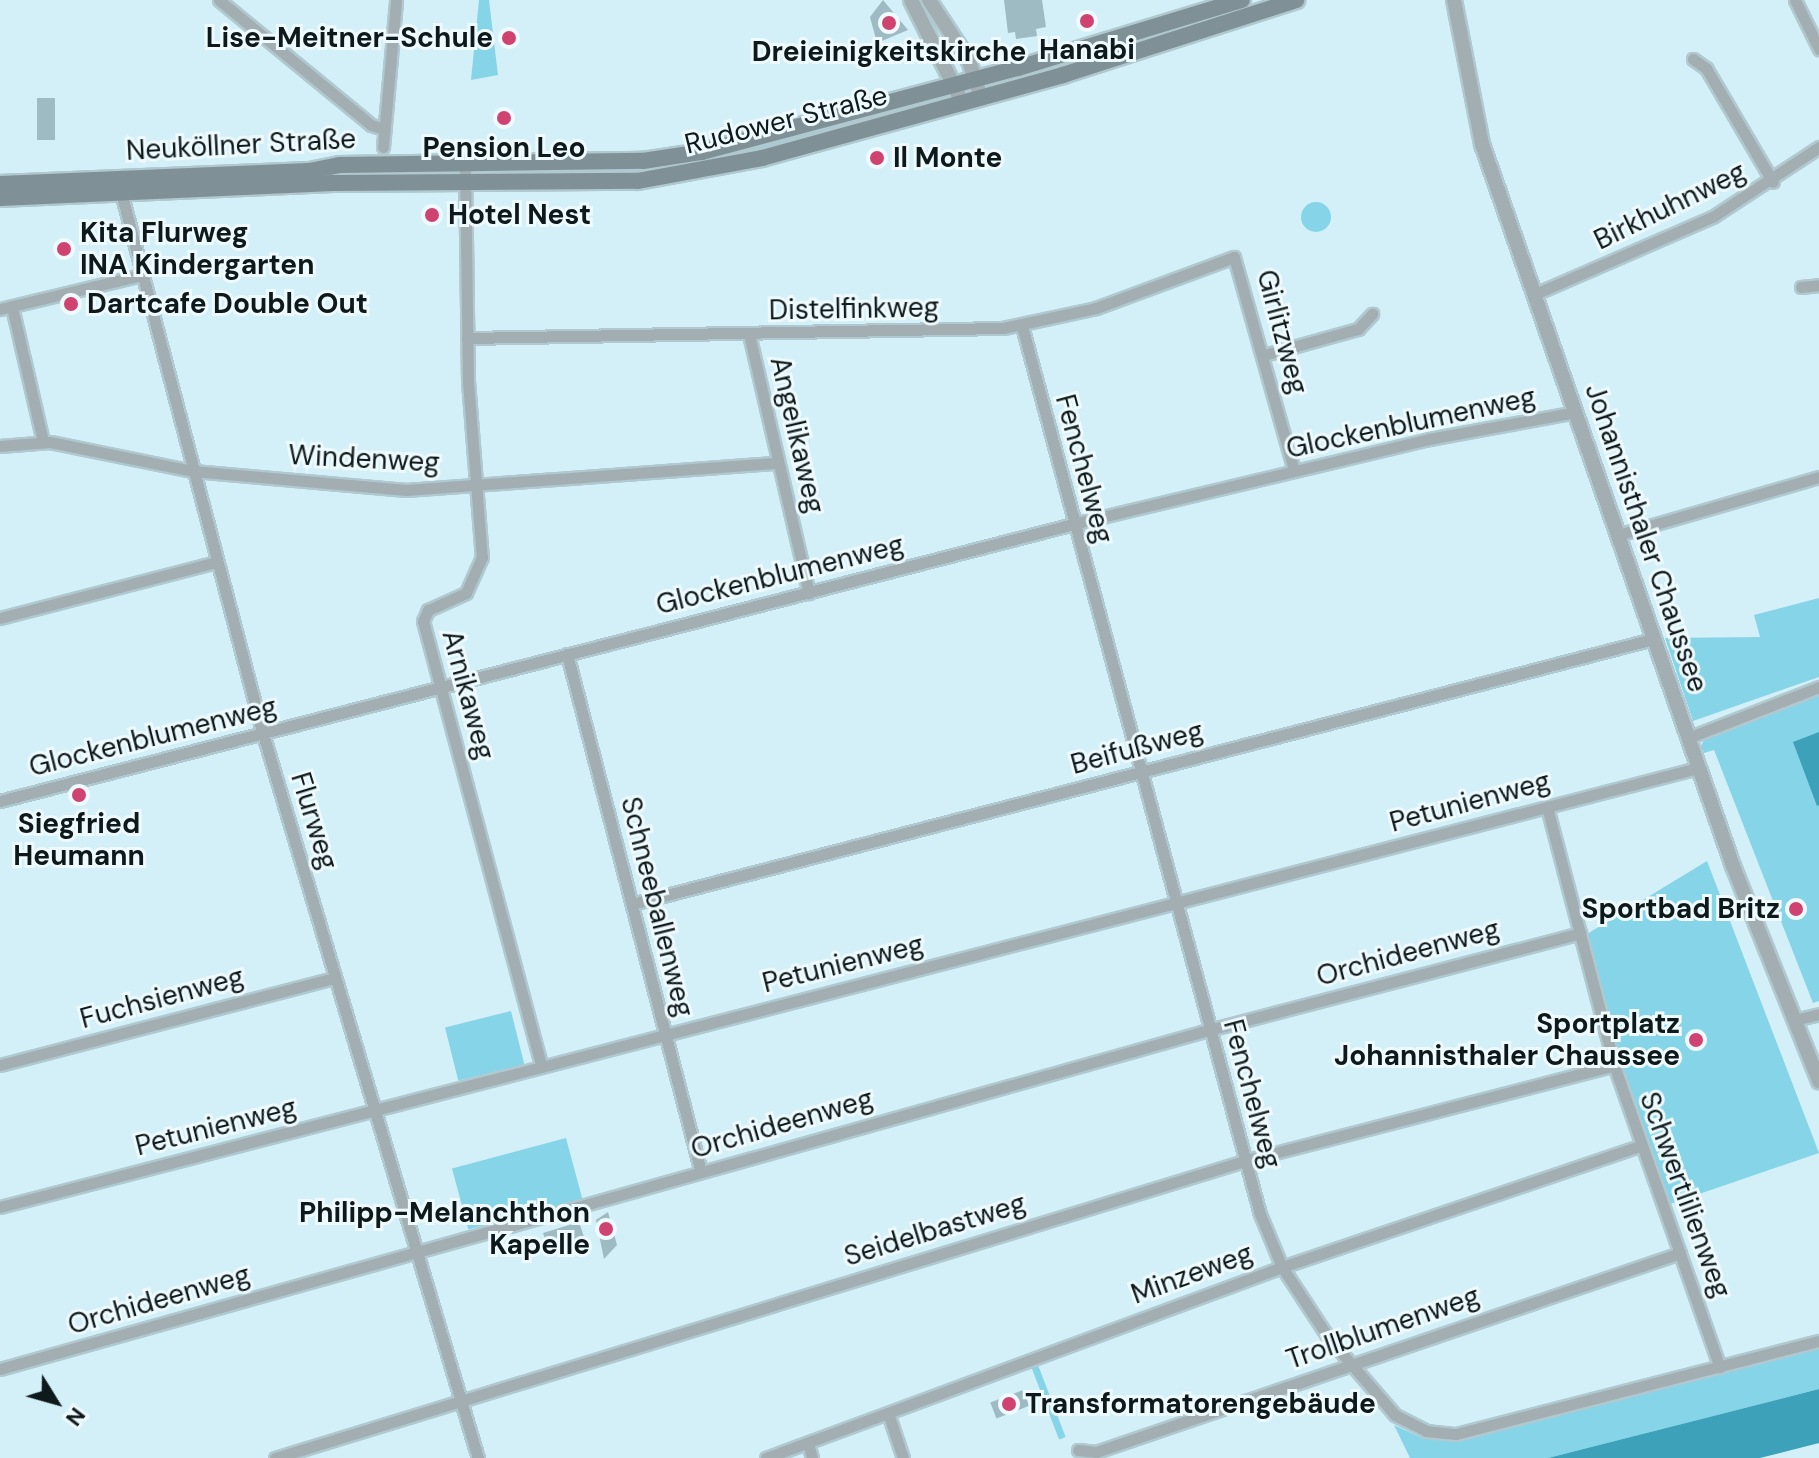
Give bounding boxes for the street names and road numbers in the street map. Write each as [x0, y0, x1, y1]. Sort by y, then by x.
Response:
street label: Rudower Straße [681, 79, 891, 161]
street label: Neuköllner Straße [125, 122, 357, 168]
street label: Birkhuhnweg [1589, 155, 1751, 257]
street label: Girlitzweg [1249, 266, 1315, 398]
street label: Distelfinkweg [769, 291, 939, 327]
street label: Angelikaweg [763, 353, 831, 517]
street label: Johannisthaler Chaussee [1577, 379, 1715, 697]
street label: Glockenblumenweg [1283, 380, 1539, 466]
street label: Fenchelweg [1048, 391, 1120, 547]
street label: Windenweg [287, 438, 441, 480]
street label: Glockenblumenweg [653, 528, 907, 622]
street label: Arnikaweg [435, 626, 501, 764]
street label: Glockenblumenweg [26, 690, 280, 784]
street label: Beifußweg [1067, 714, 1207, 782]
street label: Petunienweg [1386, 764, 1554, 840]
street label: Flurweg [283, 768, 345, 874]
street label: Schneeballenweg [613, 793, 701, 1021]
street label: Orchideenweg [1313, 912, 1503, 994]
street label: Petunienweg [759, 928, 927, 1000]
street label: Fuchsienweg [76, 960, 248, 1036]
street label: Fenchelweg [1216, 1016, 1288, 1172]
street label: Orchideenweg [687, 1082, 877, 1166]
street label: Schwertlilienweg [1632, 1087, 1738, 1303]
street label: Petunienweg [132, 1091, 300, 1163]
street label: Seidelbastweg [840, 1186, 1030, 1274]
street label: Minzeweg [1127, 1237, 1257, 1311]
street label: Orchideenweg [64, 1258, 254, 1342]
street label: Trollblumenweg [1282, 1279, 1484, 1377]

